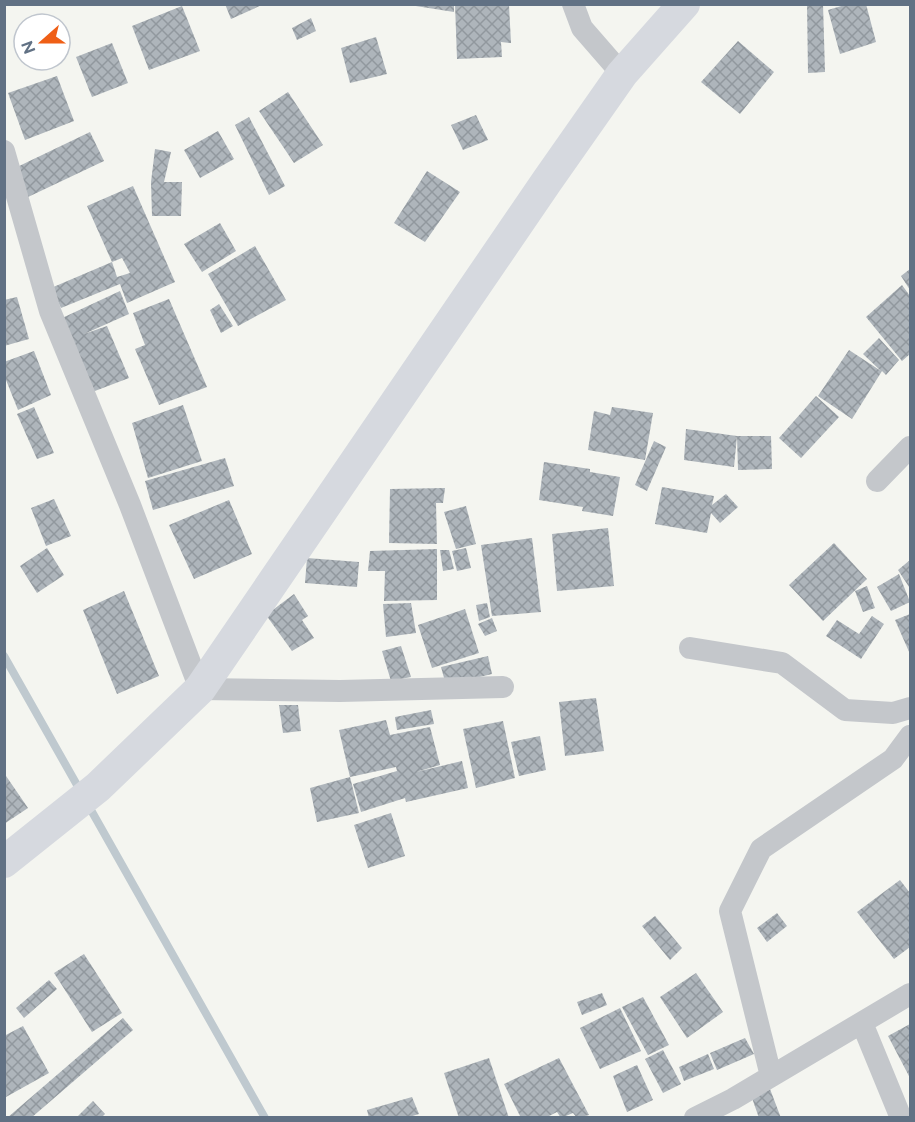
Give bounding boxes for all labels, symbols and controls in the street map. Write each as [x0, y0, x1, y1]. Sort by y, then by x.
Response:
north arrow [12, 12, 72, 72]
text: N [17, 38, 40, 56]

